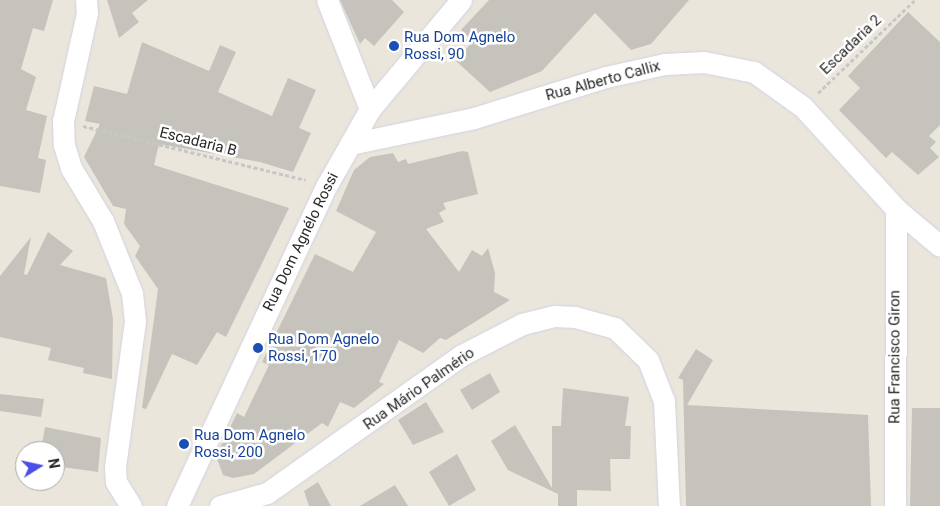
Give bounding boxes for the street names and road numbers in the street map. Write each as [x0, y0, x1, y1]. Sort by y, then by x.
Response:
street label: Escadaria 2 [817, 11, 885, 79]
street label: Rua Alberto Callix [544, 57, 662, 105]
street label: Escadaria B [158, 124, 238, 160]
street label: Rua Dom Agnélo Rossi [260, 170, 342, 314]
street label: Rua Francisco Giron [886, 290, 904, 424]
street label: Rua Mário Palmério [360, 344, 478, 434]

